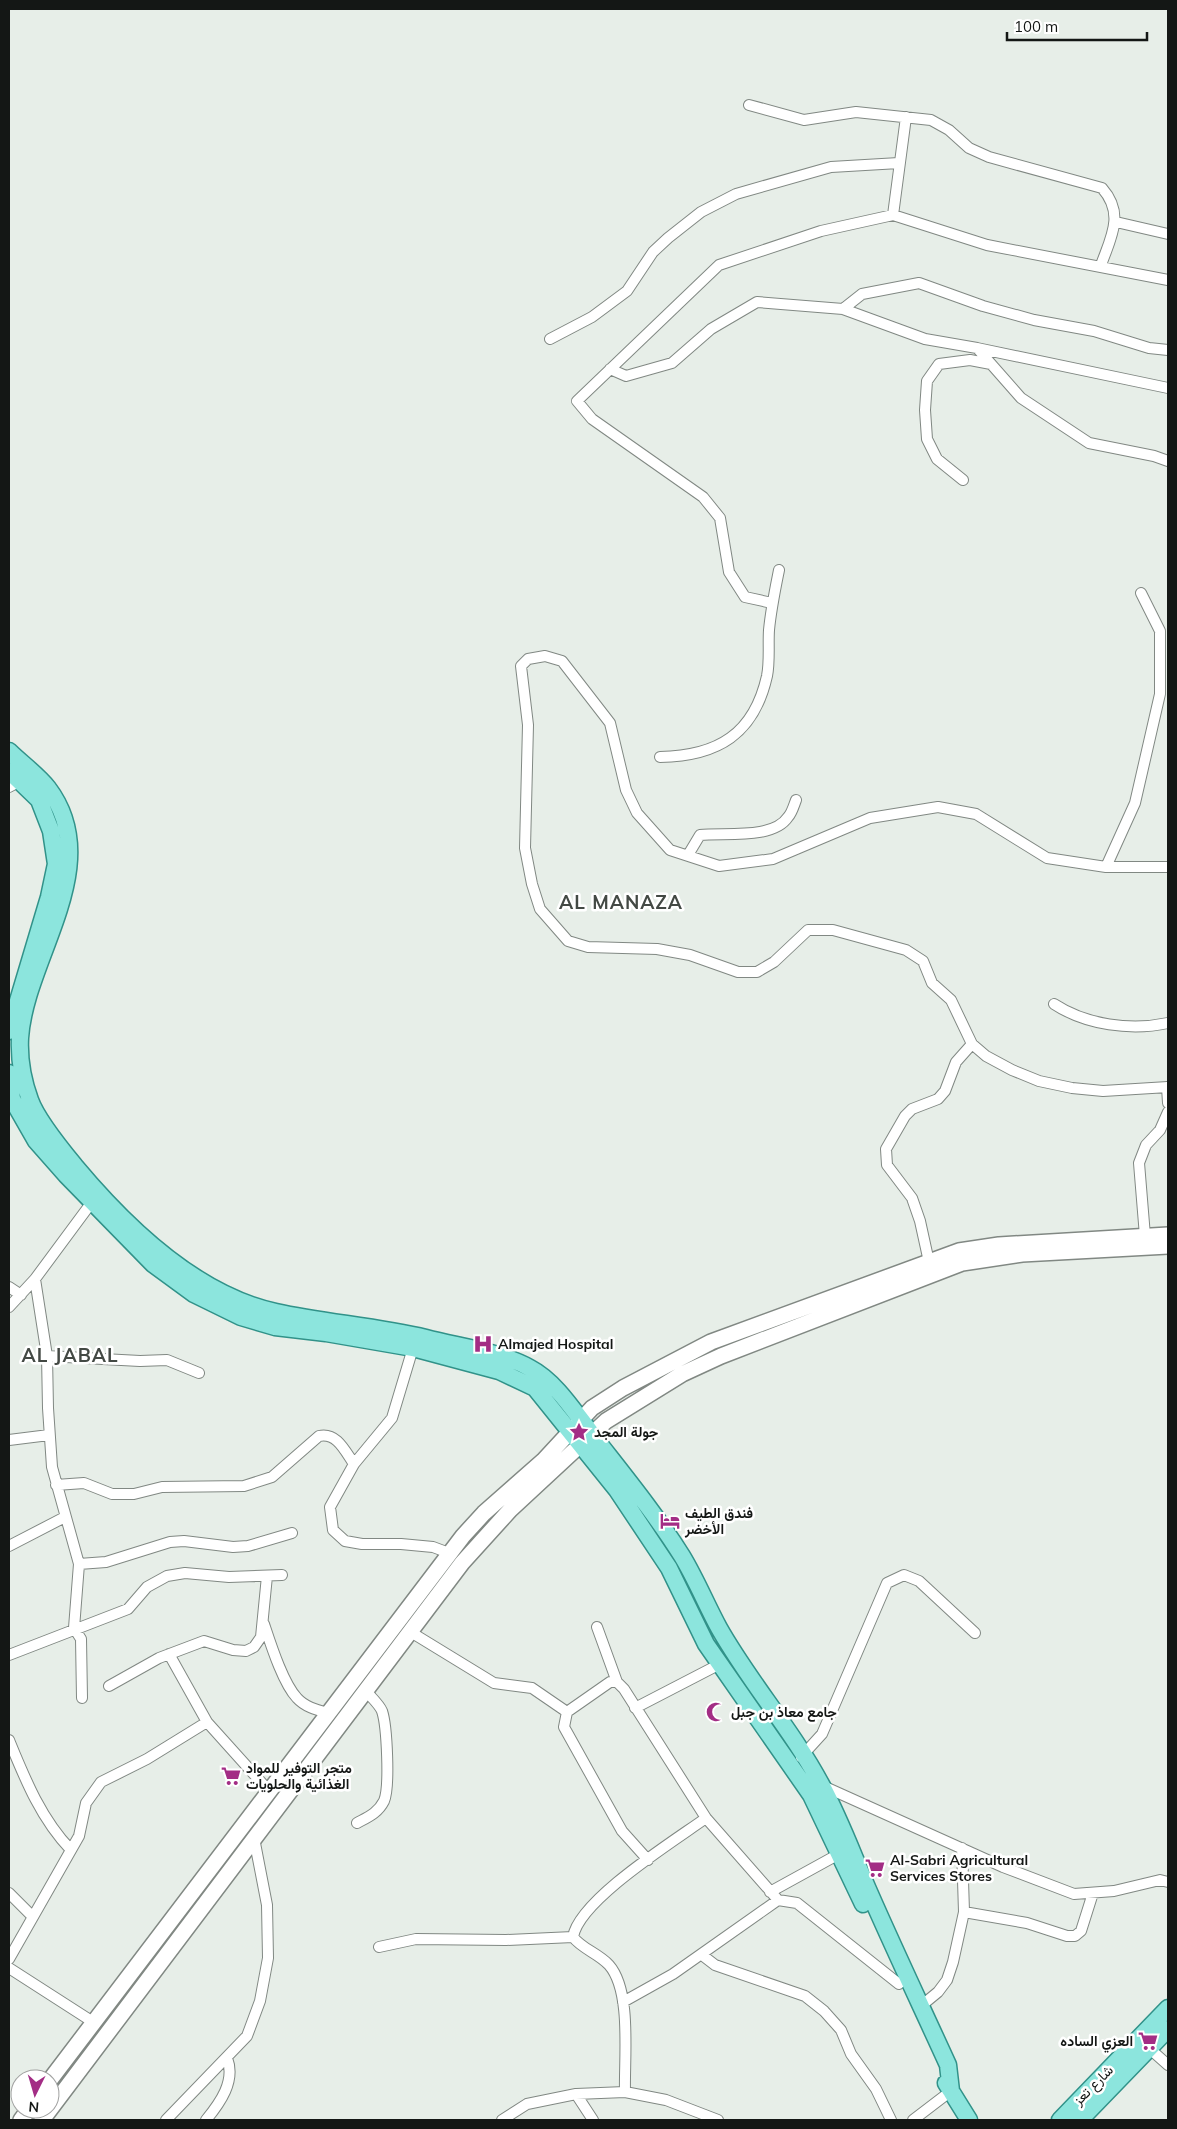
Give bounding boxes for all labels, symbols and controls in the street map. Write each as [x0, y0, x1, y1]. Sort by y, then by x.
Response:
scale bar [1007, 10, 1147, 42]
text: 100 m [1014, 17, 1058, 36]
district label: AL MANAZA [559, 890, 683, 914]
hospital icon: Almajed Hospital [472, 1333, 494, 1355]
place label: Almajed Hospital [498, 1335, 613, 1353]
district label: AL JABAL [21, 1343, 119, 1367]
place icon: جولة المجد [568, 1421, 590, 1443]
place label: جولة المجد [594, 1423, 659, 1441]
place label: فندق الطيف الأخضر [684, 1504, 753, 1538]
hotel icon: فندق الطيف الأخضر [659, 1510, 681, 1532]
mosque icon: جامع معاذ بن جبل [705, 1701, 727, 1723]
place label: جامع معاذ بن جبل [731, 1703, 837, 1722]
place label: متجر التوفير للمواد الغذائية والحلويات [246, 1759, 352, 1793]
supermarket icon: متجر التوفير للمواد الغذائية والحلويات [220, 1765, 242, 1787]
place label: Al-Sabri Agricultural Services Stores [890, 1851, 1028, 1885]
supermarket icon: Al-Sabri Agricultural Services Stores [864, 1857, 886, 1879]
supermarket icon: العزي الساده [1137, 2030, 1159, 2052]
place label: العزي الساده [1060, 2032, 1133, 2053]
street label: شارع تعز [1068, 2061, 1118, 2111]
north arrow [10, 2069, 60, 2119]
text: N [28, 2098, 40, 2116]

